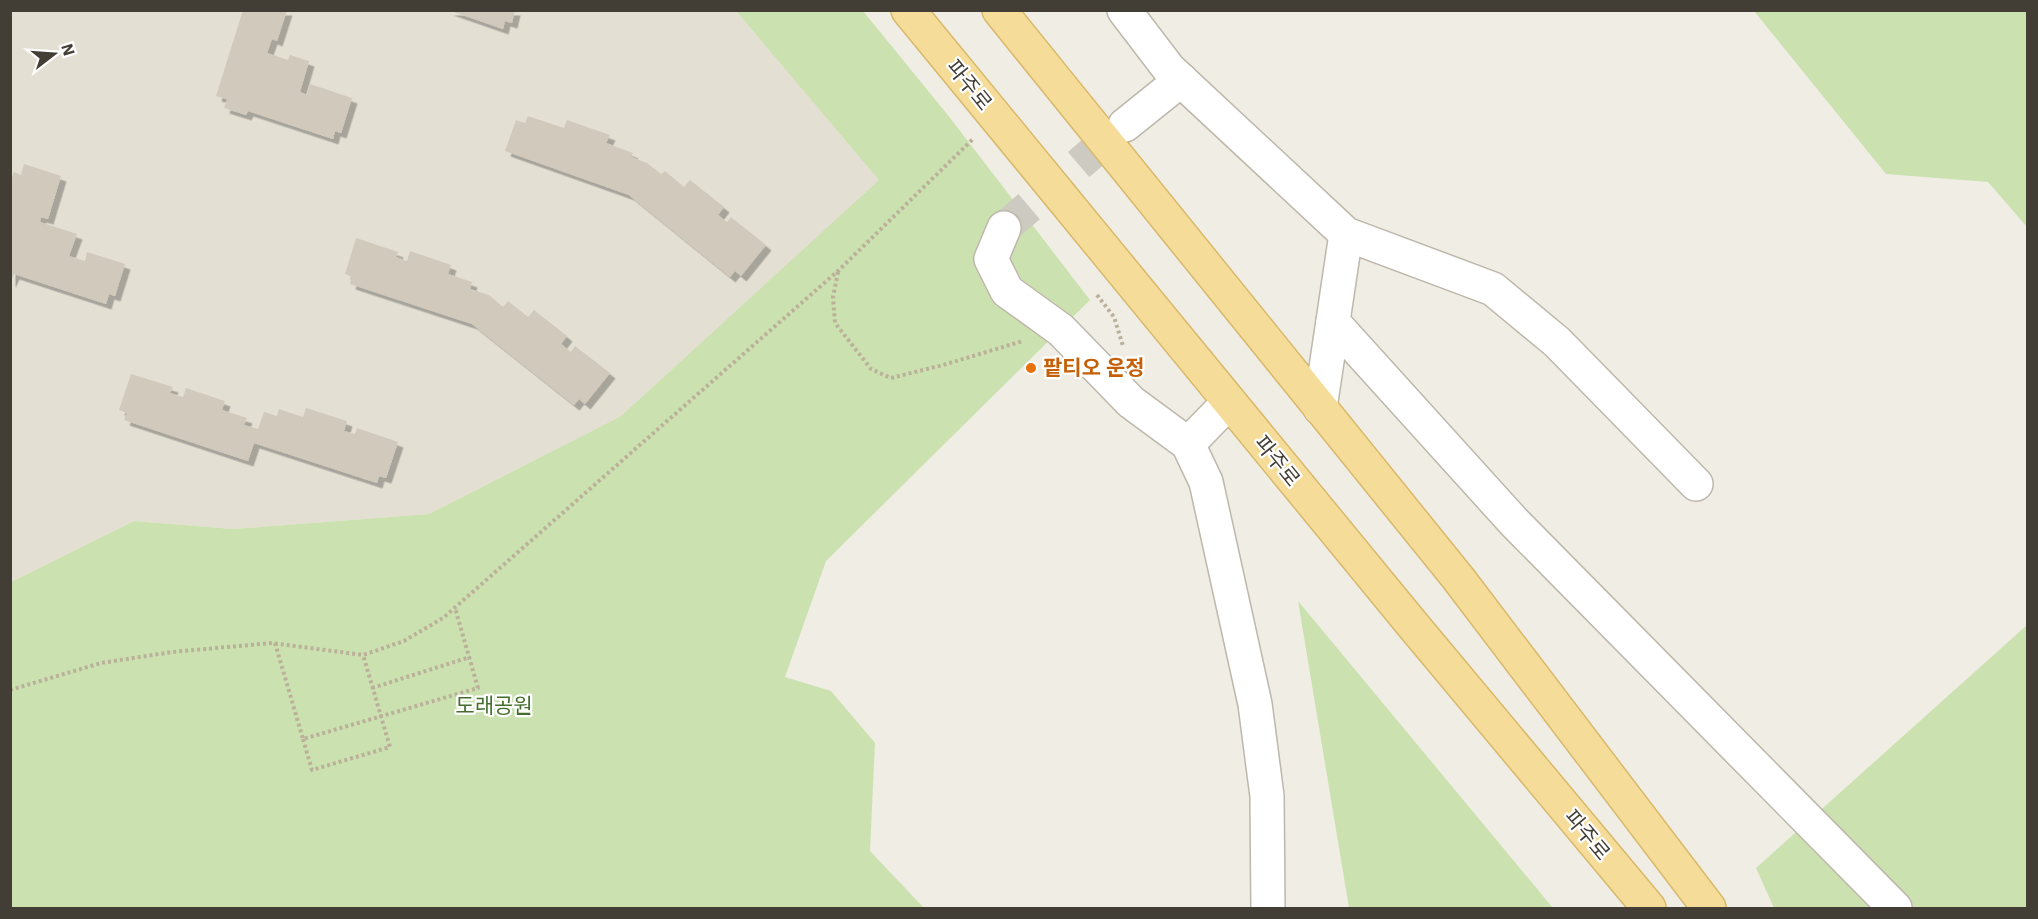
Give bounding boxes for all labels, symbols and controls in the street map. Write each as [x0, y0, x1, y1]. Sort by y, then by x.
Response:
north arrow [24, 24, 84, 84]
text: N [57, 41, 80, 58]
street label: 파주로 [941, 53, 999, 116]
place label: 팥티오 운정 [1043, 353, 1145, 381]
marker: 팥티오 운정 [1024, 361, 1038, 375]
street label: 파주로 [1249, 429, 1307, 492]
park label: 도래공원 [455, 691, 533, 719]
street label: 파주로 [1558, 803, 1617, 866]

